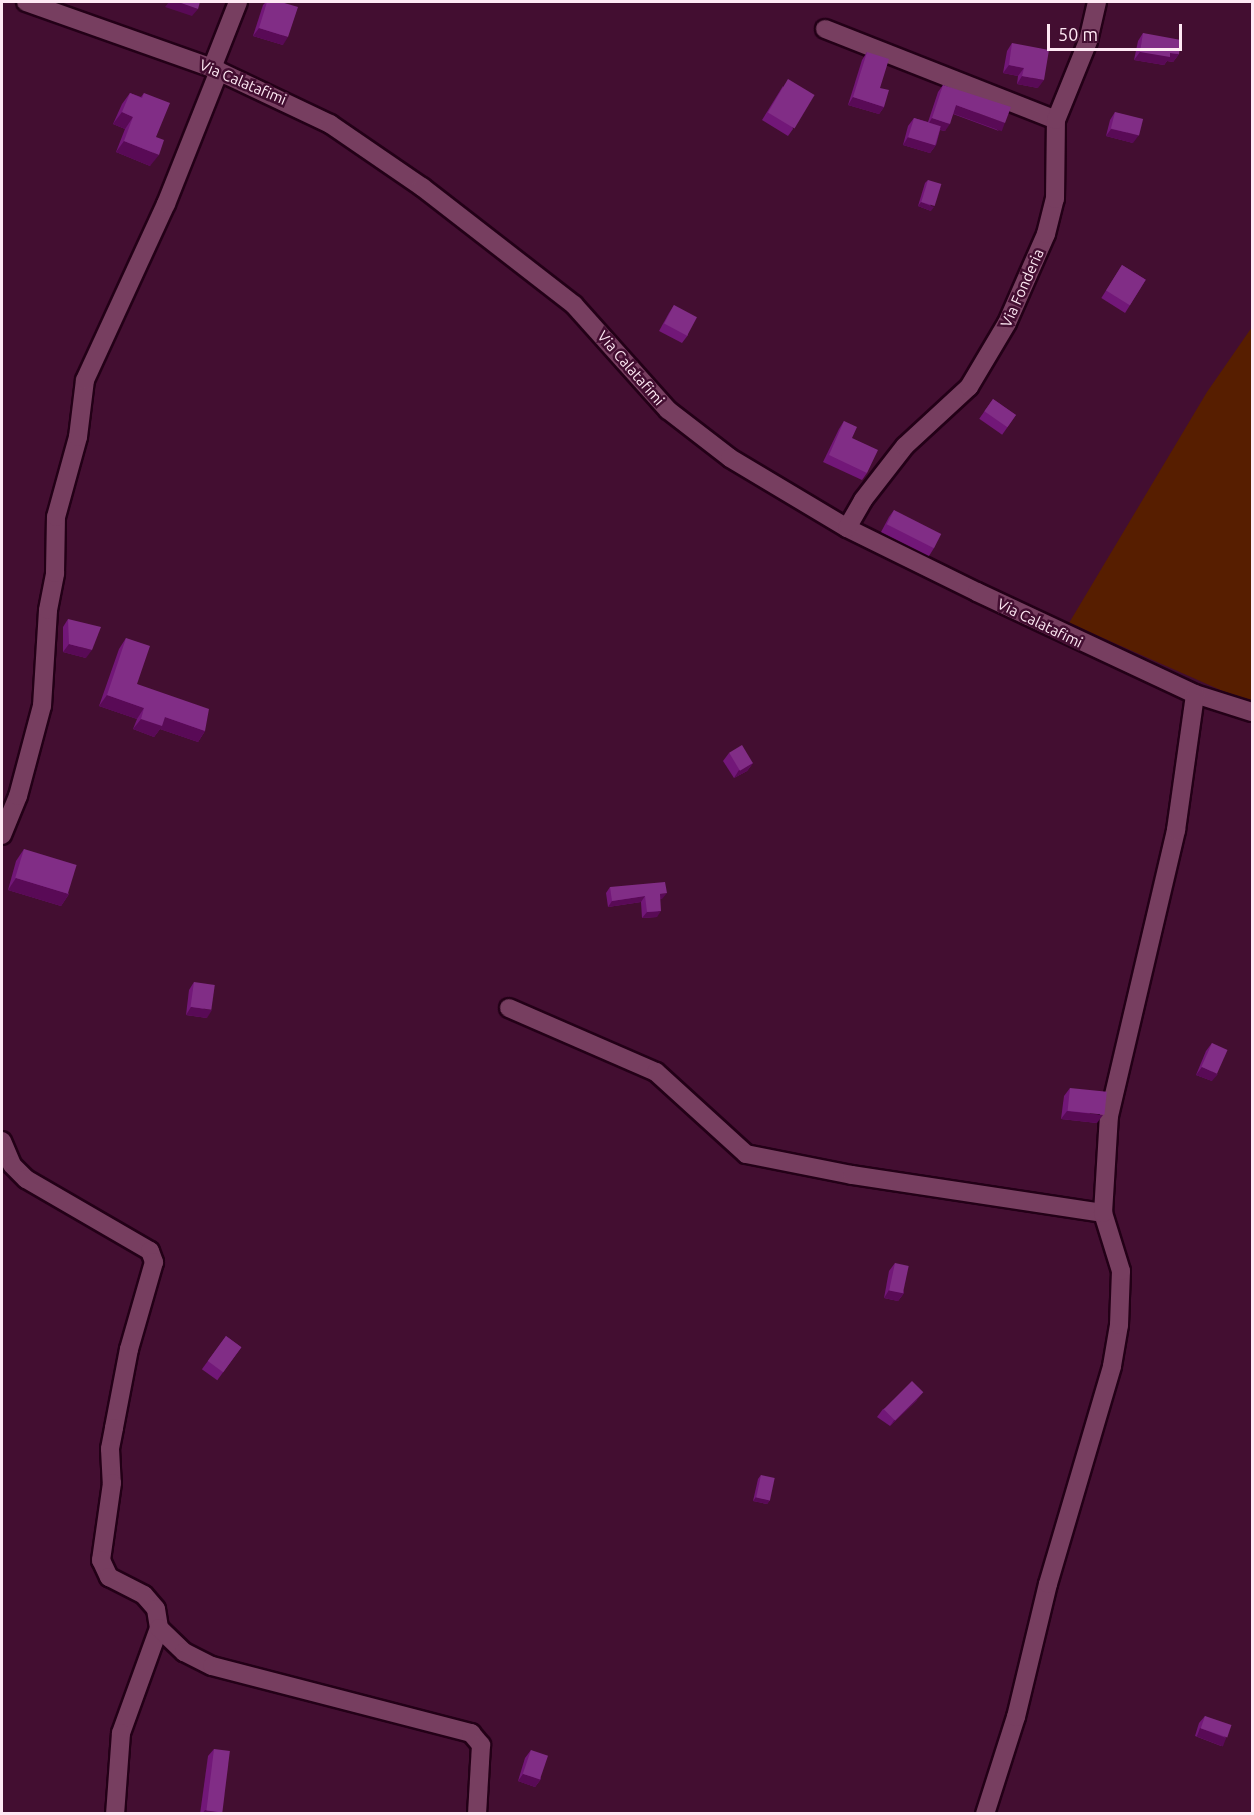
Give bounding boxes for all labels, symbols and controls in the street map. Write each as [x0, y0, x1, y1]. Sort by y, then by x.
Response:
scale bar [1050, 12, 1185, 50]
text: 50 m [1058, 24, 1098, 44]
street label: Via Calatafimi [197, 56, 289, 108]
street label: Via Fonderia [997, 246, 1047, 330]
street label: Via Calatafimi [594, 327, 668, 409]
street label: Via Calatafimi [994, 595, 1086, 651]

